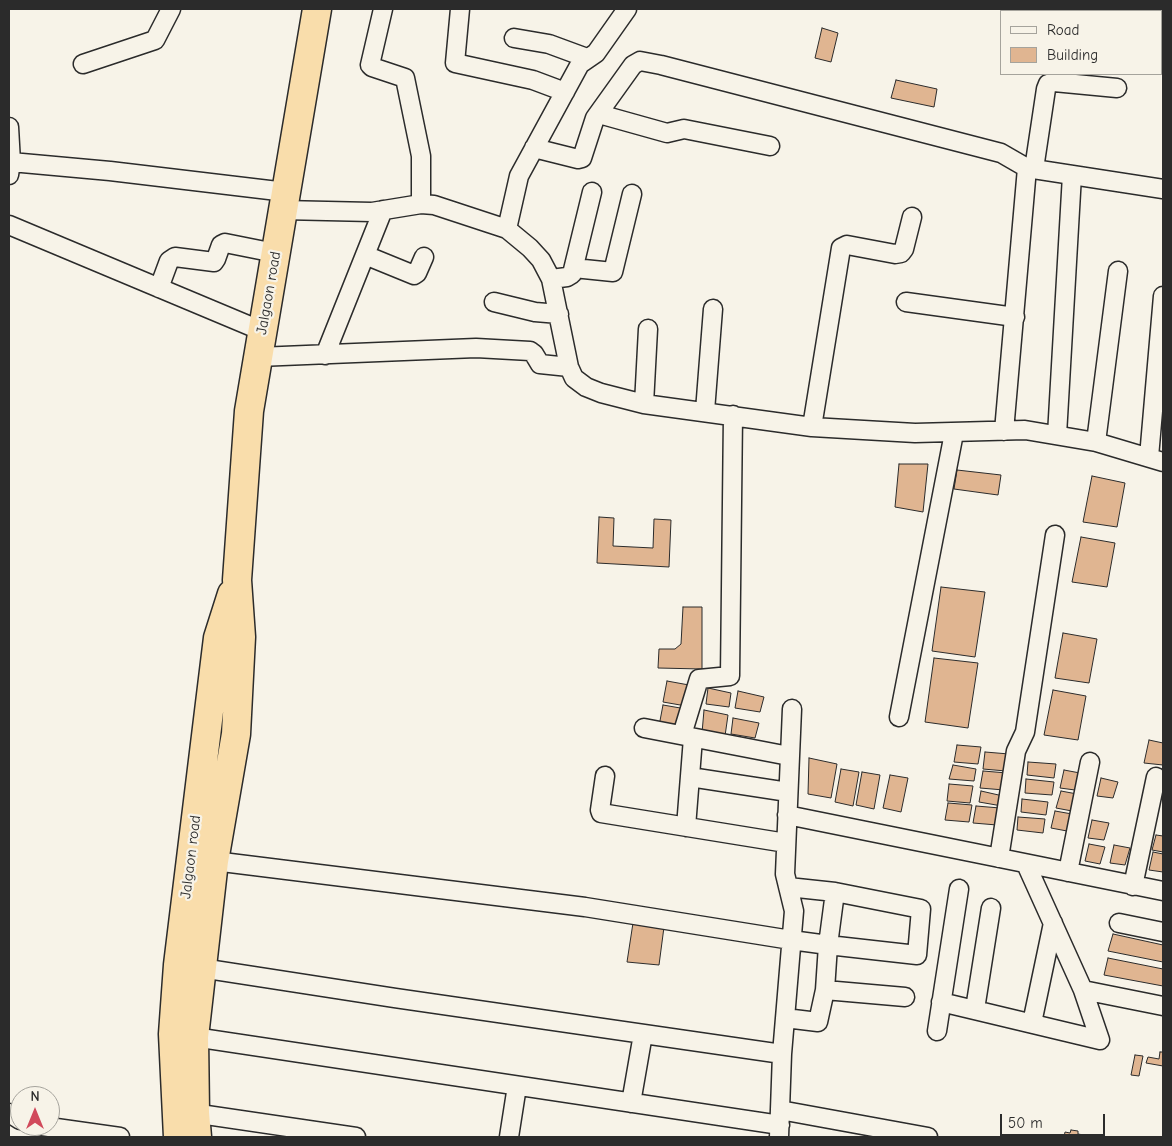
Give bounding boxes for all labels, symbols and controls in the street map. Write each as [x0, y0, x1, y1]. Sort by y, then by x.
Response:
legend [1000, 10, 1162, 75]
text: Road [1047, 21, 1079, 39]
text: Building [1047, 46, 1098, 64]
street label: Jalgaon road [253, 250, 285, 336]
street label: Jalgaon road [177, 814, 205, 900]
north arrow [10, 1086, 60, 1136]
text: N [30, 1088, 40, 1105]
scale bar [1002, 1104, 1107, 1136]
text: 50 m [1008, 1114, 1043, 1132]

